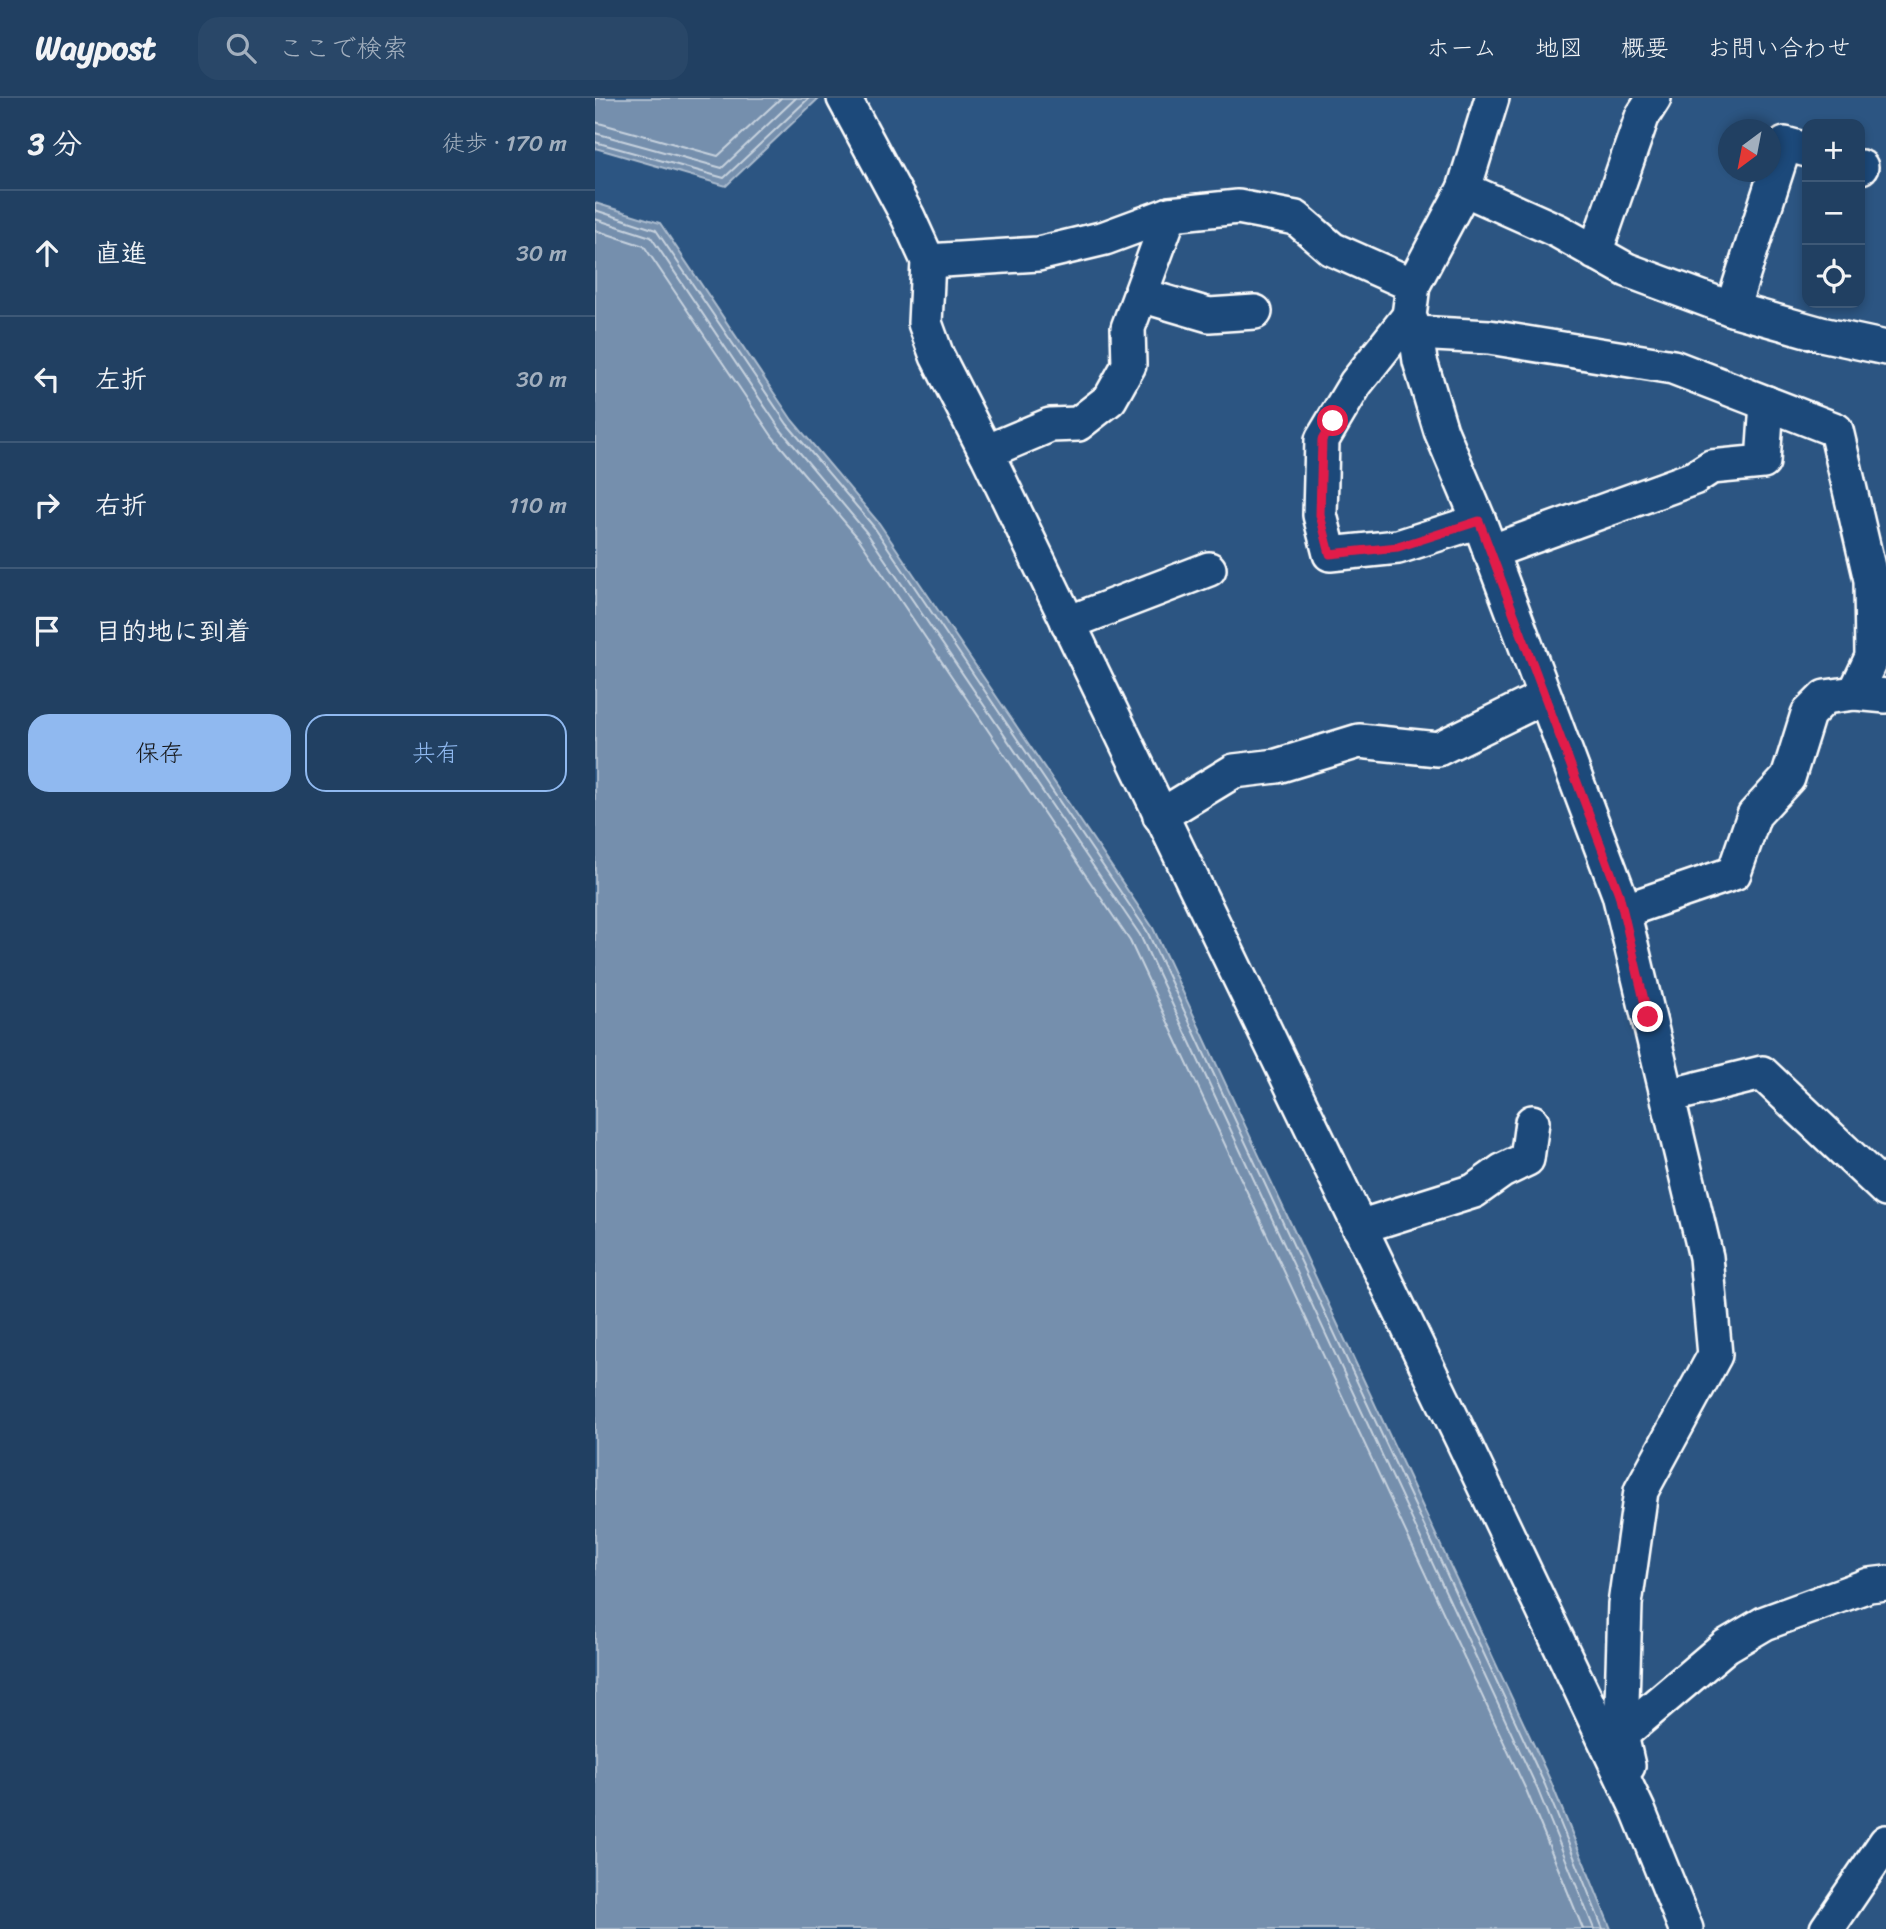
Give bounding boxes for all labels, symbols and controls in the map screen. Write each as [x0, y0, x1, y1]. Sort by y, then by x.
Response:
search box [198, 17, 688, 80]
text: Waypost [35, 19, 156, 77]
text: ここで検索 [278, 25, 408, 71]
text: ホーム [1426, 27, 1497, 69]
text: 地図 [1535, 27, 1583, 69]
text: 概要 [1621, 27, 1669, 69]
text: お問い合わせ [1707, 27, 1851, 69]
icon: search [222, 29, 260, 67]
text: 3 分 [28, 117, 82, 171]
north arrow [1718, 119, 1781, 182]
map controls [1802, 119, 1865, 308]
button: + [1802, 119, 1865, 182]
text: 徒歩 · 170 m [442, 123, 567, 164]
button: − [1802, 182, 1865, 245]
text: 直進 [95, 230, 147, 276]
text: 30 m [516, 233, 567, 274]
icon: ahead [28, 234, 66, 272]
button: locate [1802, 245, 1865, 308]
text: 左折 [95, 356, 147, 402]
text: 30 m [516, 359, 567, 400]
icon: left [28, 360, 66, 398]
route start [1317, 405, 1348, 436]
text: 右折 [95, 482, 147, 528]
text: 110 m [509, 485, 567, 526]
icon: right [28, 486, 66, 524]
text: 目的地に到着 [95, 608, 251, 654]
icon: arrive [28, 612, 66, 650]
button: 保存 [28, 714, 291, 792]
button: 共有 [305, 714, 567, 792]
route end [1632, 1001, 1663, 1032]

